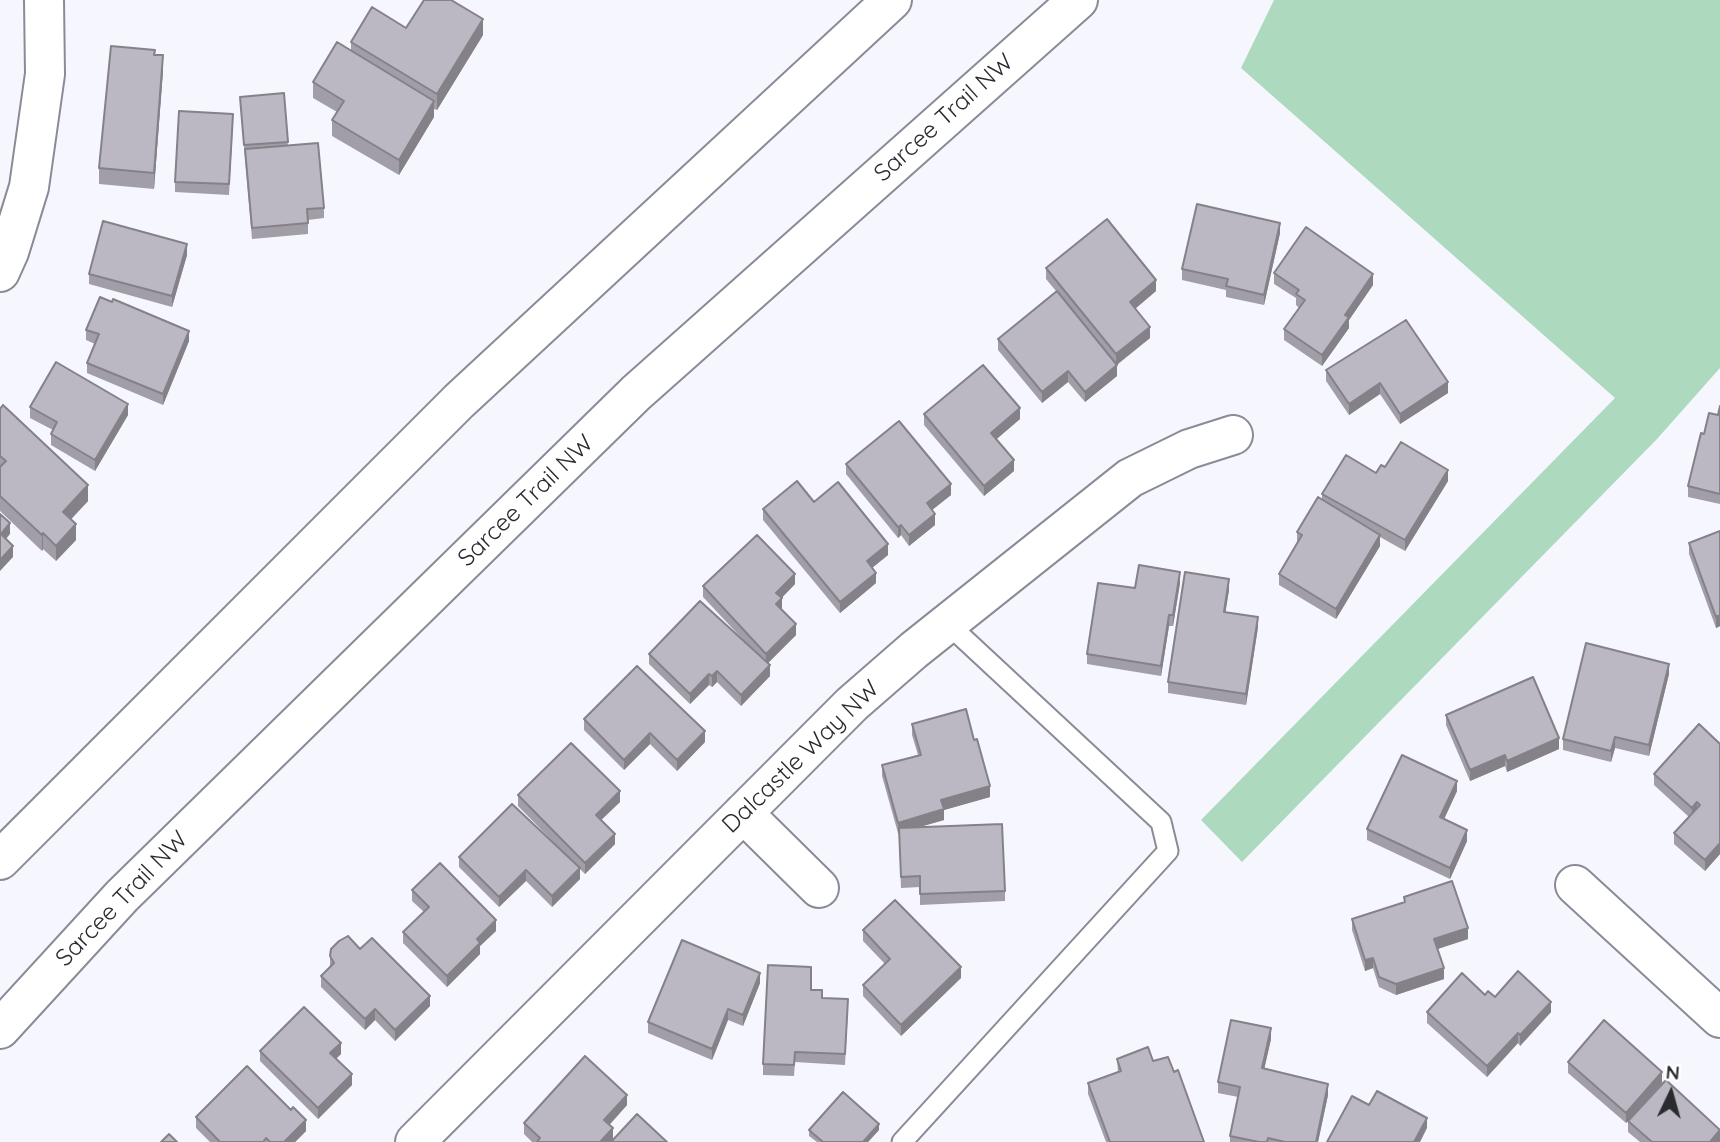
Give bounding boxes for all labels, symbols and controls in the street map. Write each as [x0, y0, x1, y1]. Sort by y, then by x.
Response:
street label: Sarcee Trail NW [868, 48, 1020, 188]
street label: Sarcee Trail NW [452, 429, 600, 573]
street label: Dalcastle Way NW [716, 675, 886, 839]
street label: Sarcee Trail NW [50, 825, 194, 973]
north arrow [1636, 1058, 1706, 1128]
text: N [1665, 1060, 1681, 1085]

